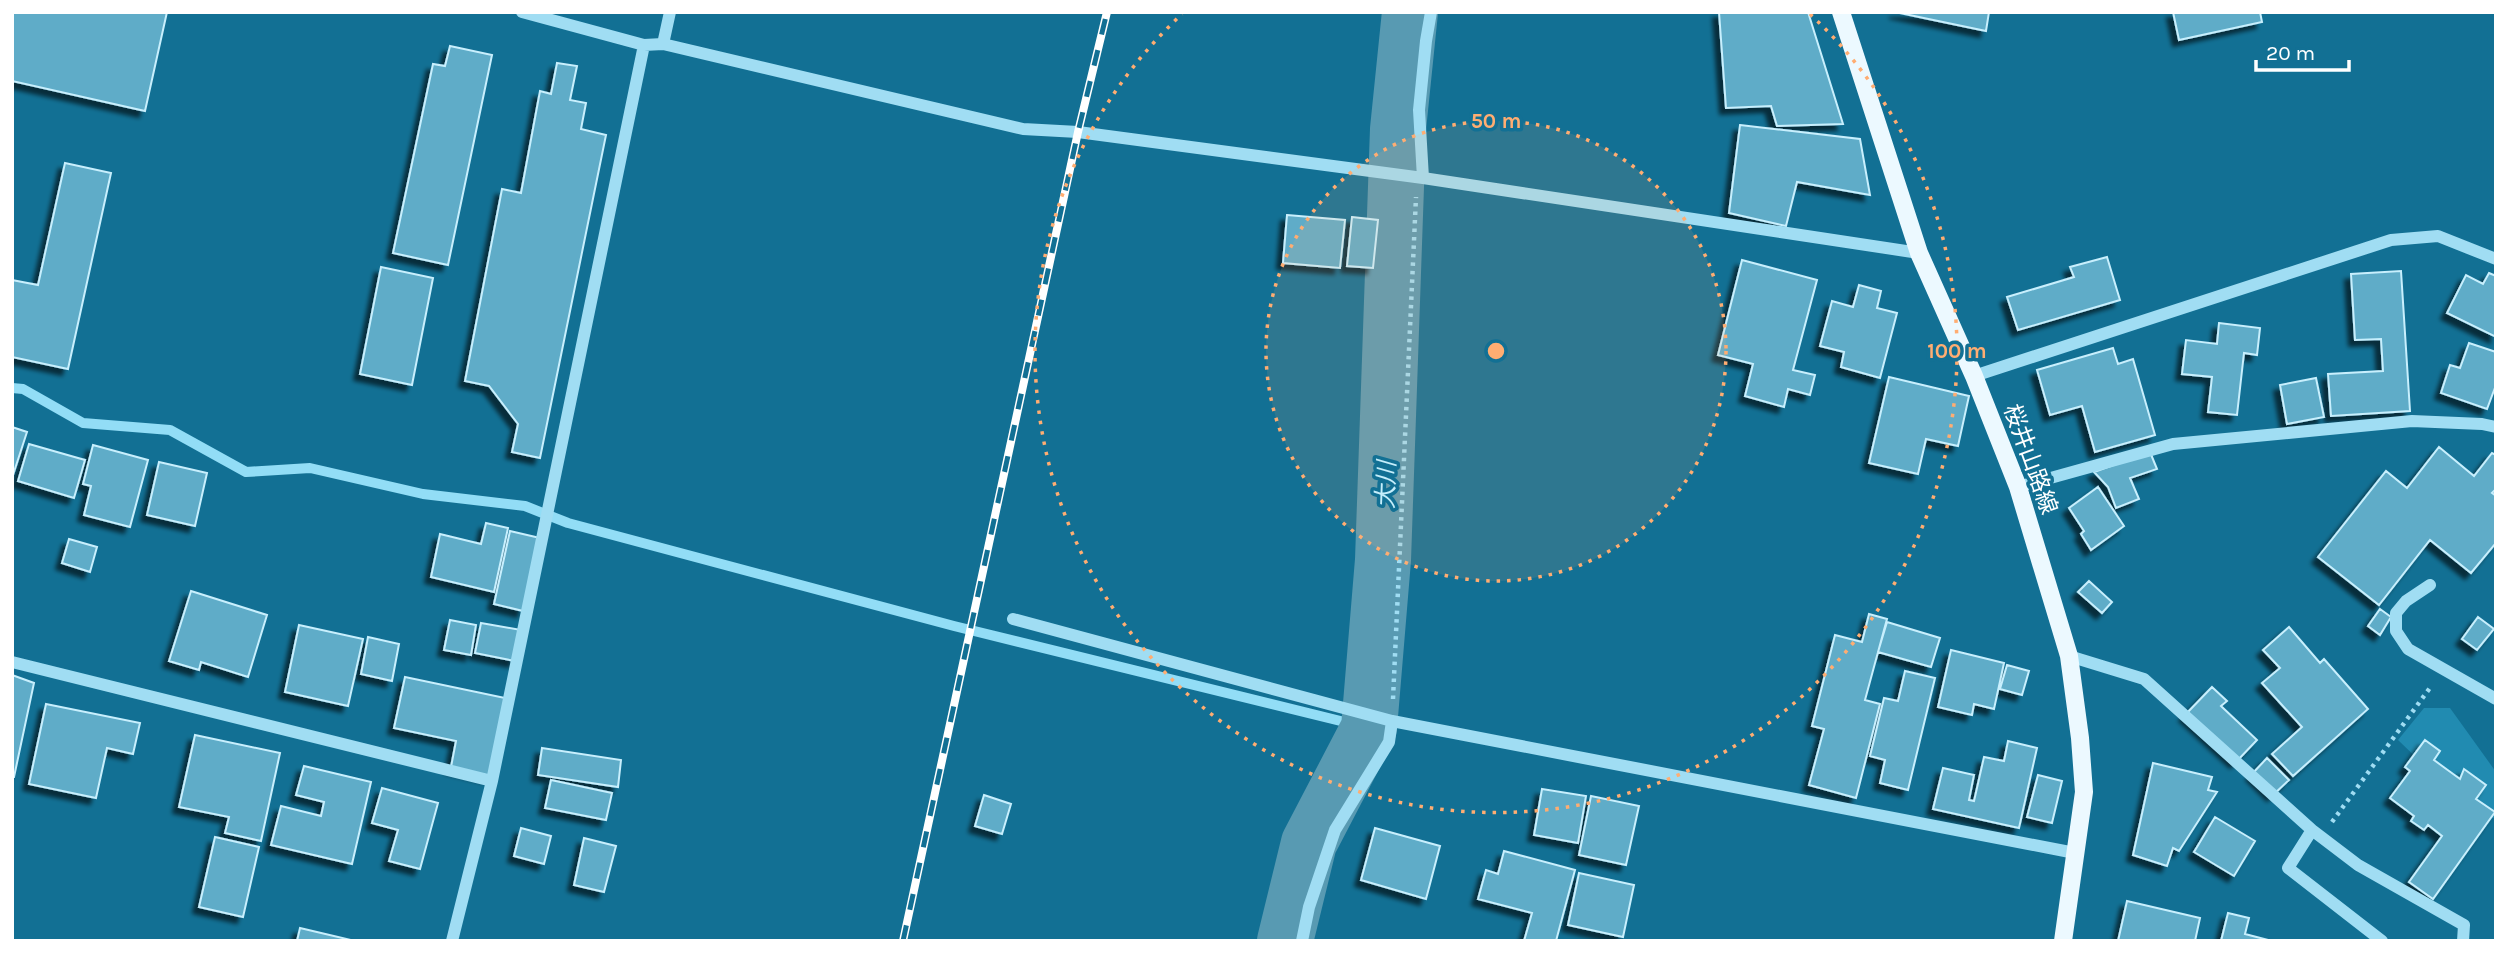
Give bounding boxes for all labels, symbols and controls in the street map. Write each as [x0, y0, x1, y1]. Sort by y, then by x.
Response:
scale bar [2256, 28, 2349, 72]
text: 20 m [2266, 41, 2315, 65]
text: 50 m [1471, 109, 1521, 133]
centre of rings [1484, 339, 1508, 363]
text: 100 m [1927, 339, 1987, 363]
street label: 桜井山路線 [1998, 401, 2063, 518]
water label: 大川 [1371, 458, 1401, 509]

